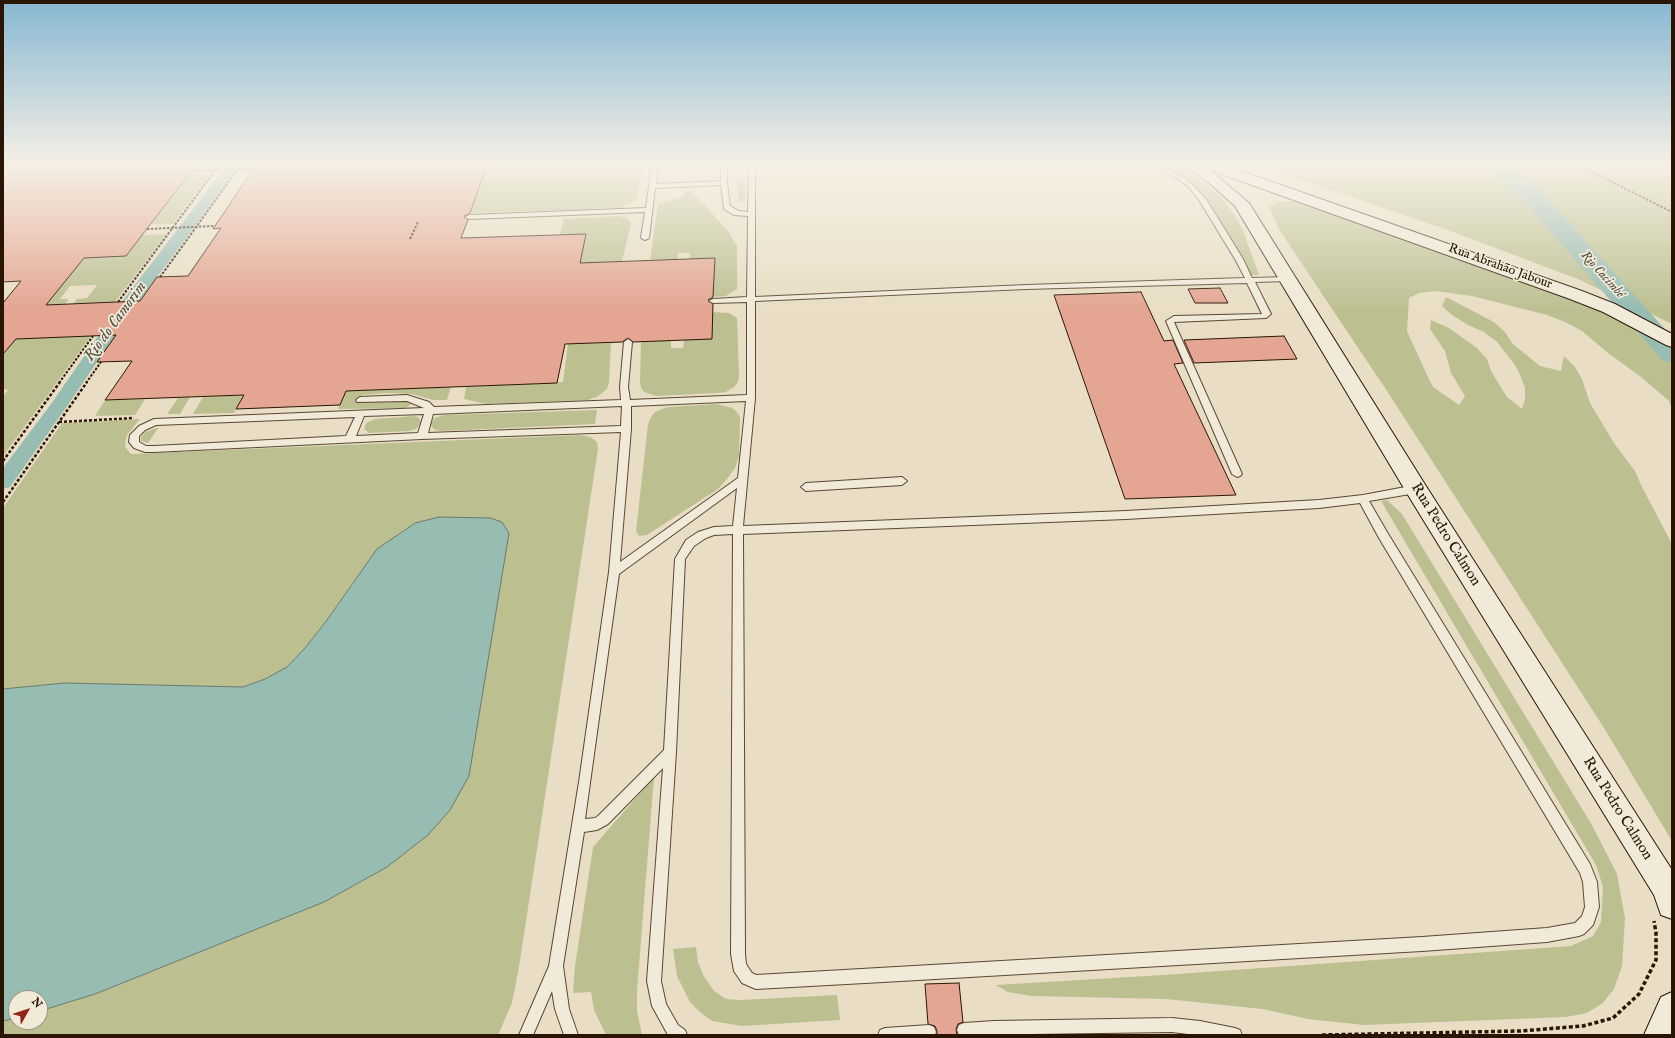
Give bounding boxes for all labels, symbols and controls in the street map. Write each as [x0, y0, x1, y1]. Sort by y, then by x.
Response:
street label: Rua Abrahão Jabour [1446, 241, 1554, 293]
water label: Rio Cacimbé [1577, 248, 1627, 302]
water label: Rio do Camorim [81, 278, 151, 366]
street label: Rua Pedro Calmon [1406, 480, 1484, 590]
street label: Rua Pedro Calmon [1578, 754, 1656, 864]
north arrow [8, 990, 48, 1030]
text: N [28, 995, 45, 1011]

